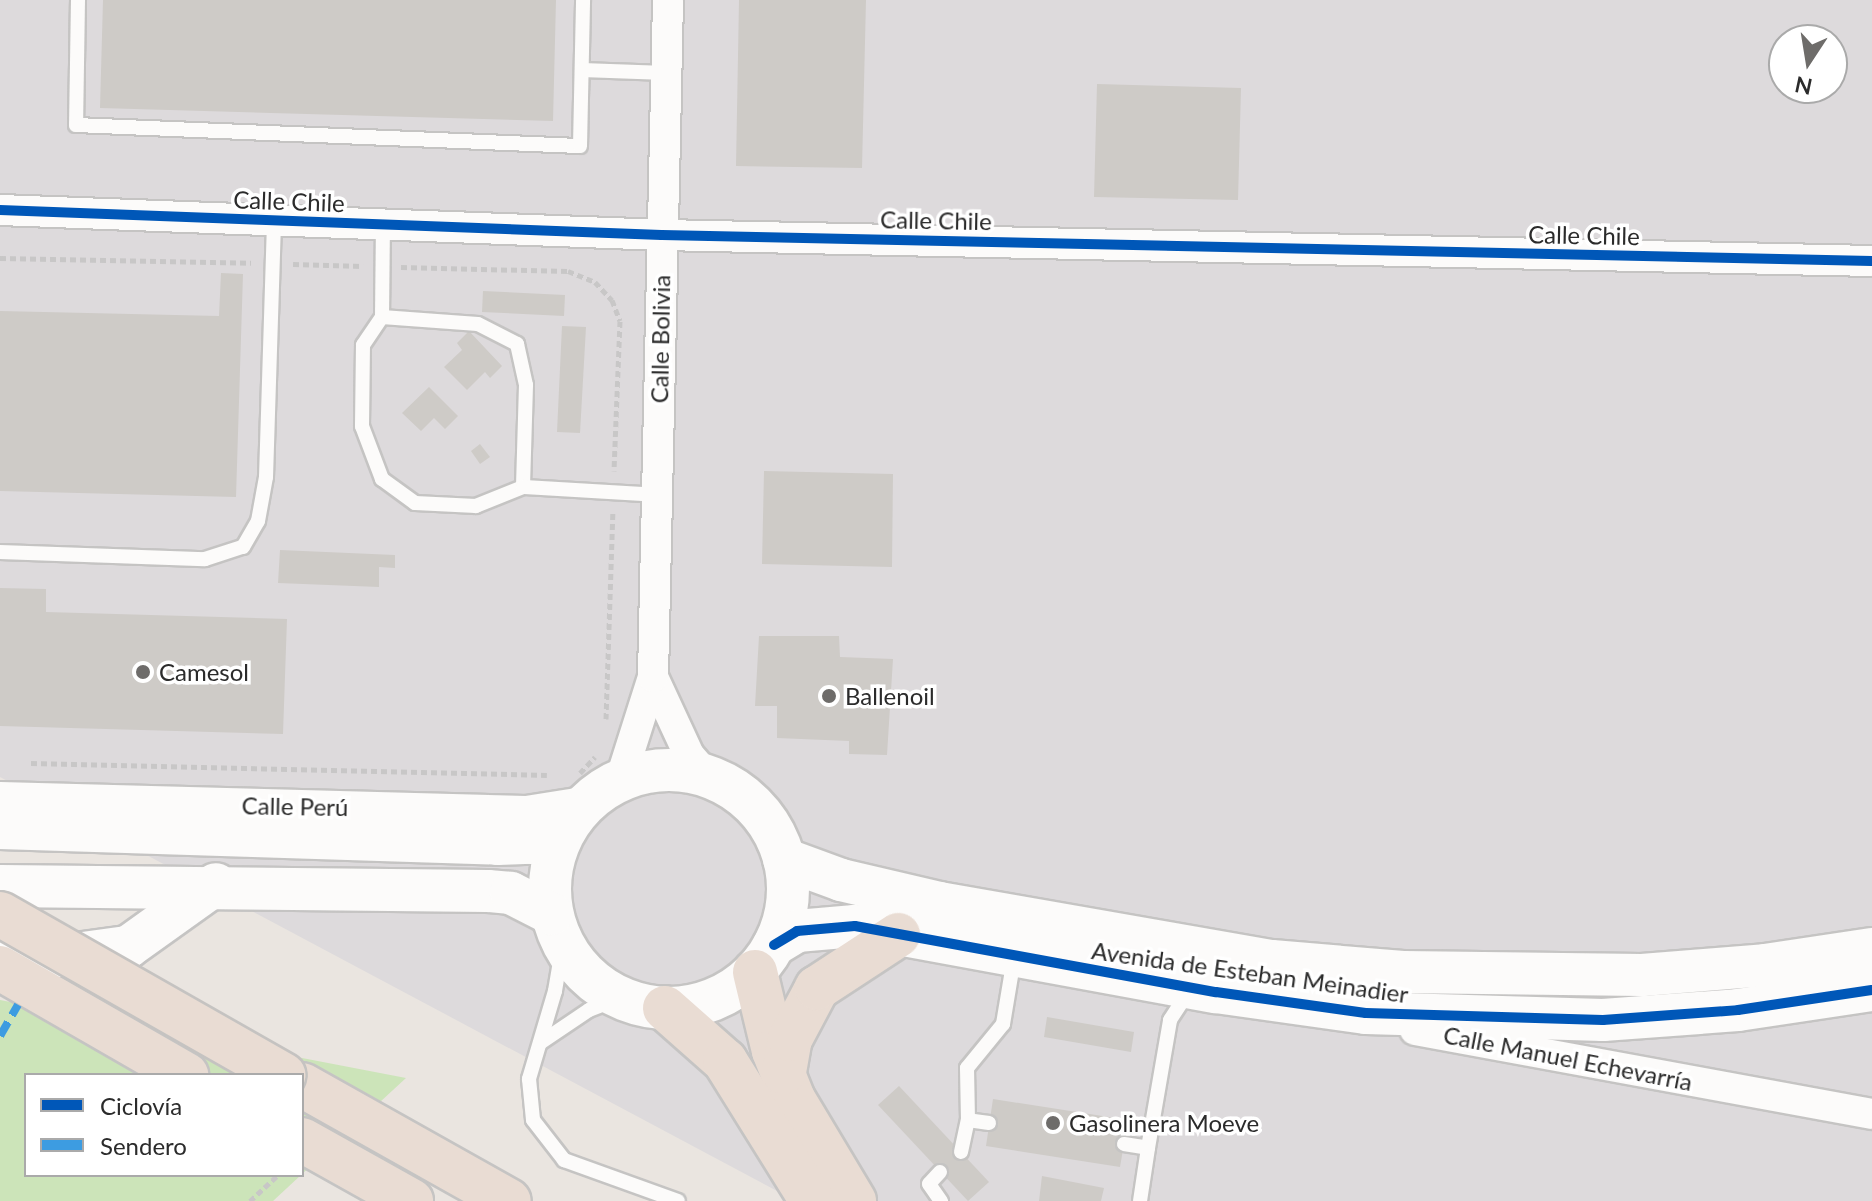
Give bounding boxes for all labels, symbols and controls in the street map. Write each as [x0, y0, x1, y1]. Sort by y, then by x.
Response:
north arrow [1768, 24, 1848, 104]
text: N [1792, 71, 1814, 101]
street label: Calle Chile [233, 185, 345, 217]
street label: Calle Chile [880, 205, 992, 235]
street label: Calle Chile [1528, 220, 1640, 250]
street label: Calle Bolivia [644, 274, 676, 404]
place label: Camesol [159, 658, 249, 686]
marker: Camesol [134, 663, 152, 681]
place label: Ballenoil [845, 682, 935, 710]
marker: Ballenoil [820, 687, 838, 705]
street label: Calle Perú [241, 791, 349, 821]
street label: Avenida de Esteban Meinadier [1090, 936, 1410, 1008]
street label: Calle Manuel Echevarría [1441, 1020, 1695, 1096]
legend [24, 1073, 304, 1177]
text: Ciclovía [100, 1091, 182, 1120]
place label: Gasolinera Moeve [1069, 1109, 1259, 1137]
marker: Gasolinera Moeve [1044, 1114, 1062, 1132]
text: Sendero [100, 1131, 187, 1160]

